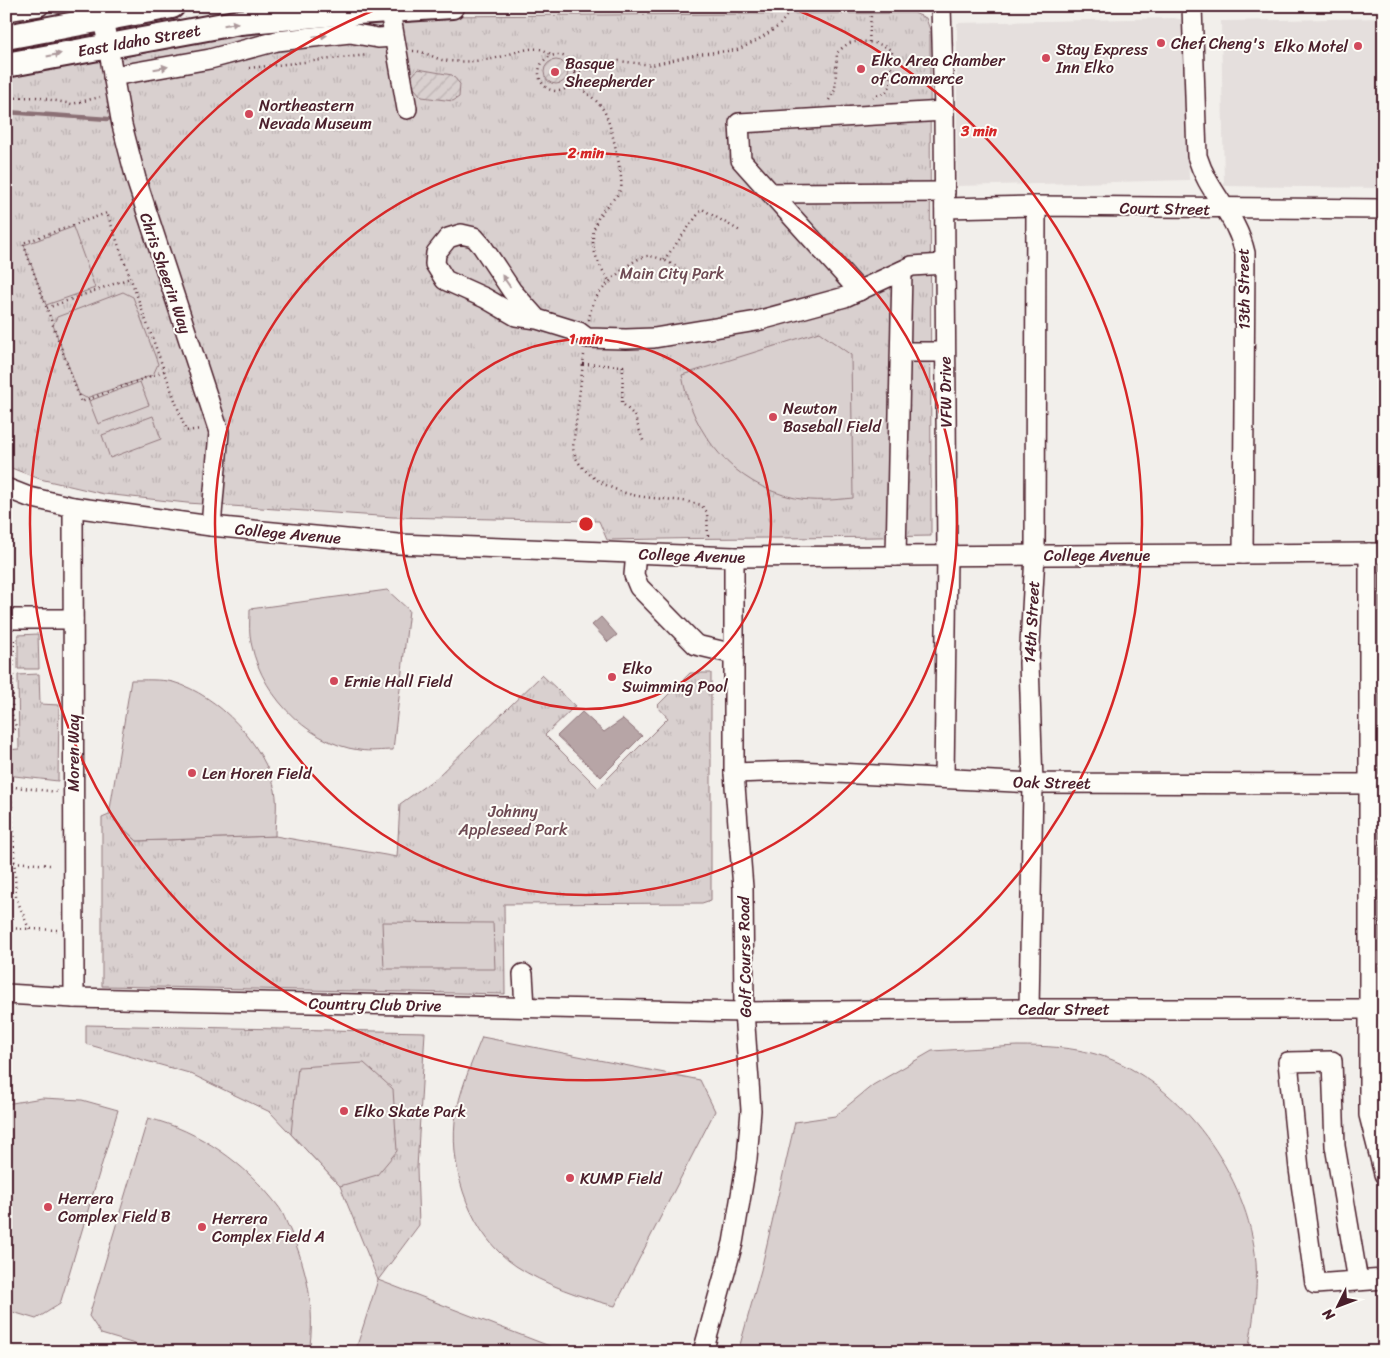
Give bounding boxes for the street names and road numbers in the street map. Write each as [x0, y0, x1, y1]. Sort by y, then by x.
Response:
street label: East Idaho Street [75, 15, 203, 66]
street label: Court Street [1119, 193, 1211, 224]
street label: Chris Sheerin Way [131, 208, 200, 339]
street label: 13th Street [1228, 248, 1259, 330]
street label: VFW Drive [930, 356, 961, 428]
street label: College Avenue [234, 514, 343, 553]
street label: College Avenue [638, 539, 746, 572]
street label: College Avenue [1044, 541, 1151, 570]
street label: 14th Street [1015, 580, 1048, 664]
street label: Moren Way [59, 713, 88, 792]
street label: Oak Street [1013, 767, 1091, 798]
street label: Golf Course Road [729, 895, 760, 1018]
street label: Country Club Drive [308, 989, 442, 1020]
street label: Cedar Street [1018, 995, 1110, 1024]

